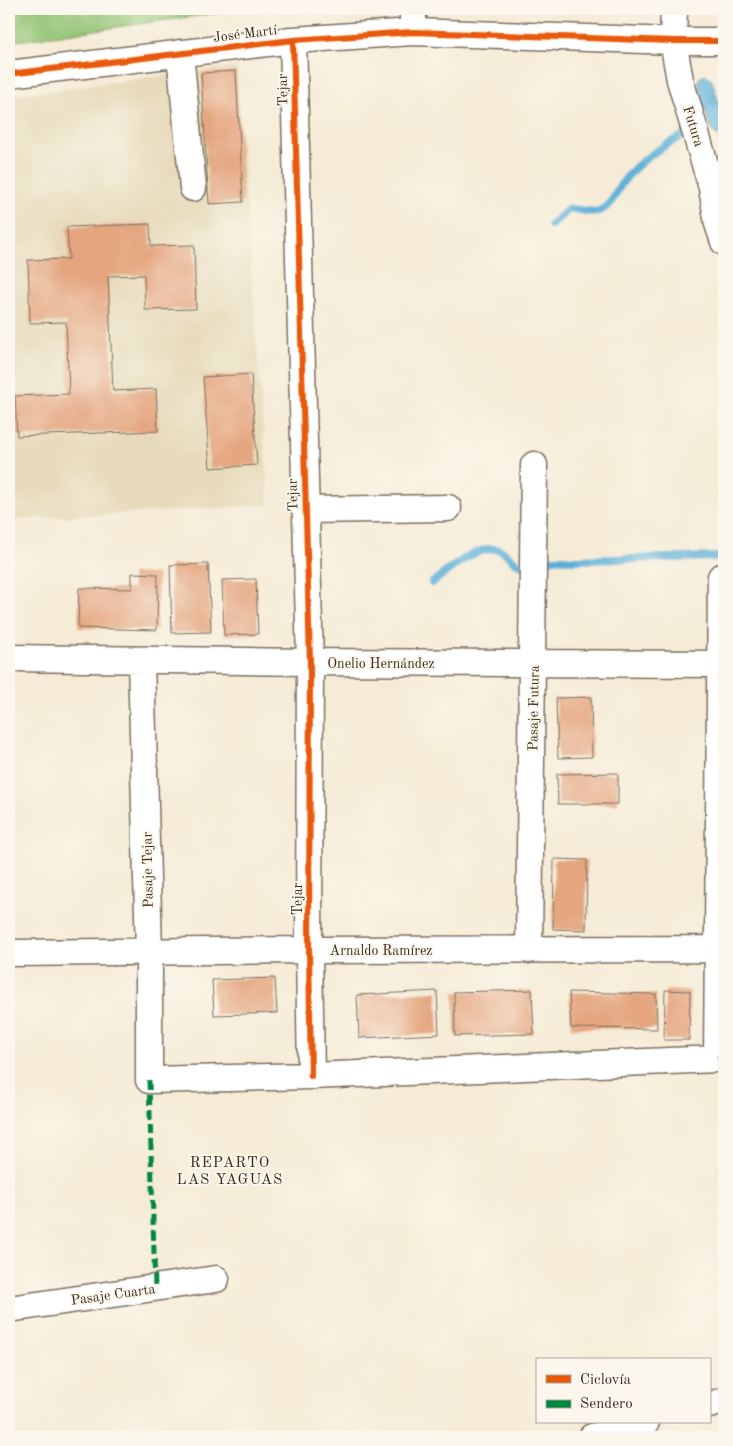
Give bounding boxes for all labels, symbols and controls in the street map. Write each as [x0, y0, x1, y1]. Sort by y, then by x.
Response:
street label: José Martí [212, 23, 278, 45]
street label: Tejar [276, 73, 290, 106]
street label: Futura [680, 104, 706, 148]
street label: Tejar [285, 478, 301, 512]
street label: Onelio Hernández [327, 657, 435, 671]
street label: Pasaje Futura [526, 665, 542, 751]
street label: Pasaje Tejar [140, 831, 156, 908]
street label: Tejar [291, 882, 305, 915]
street label: Arnaldo Ramírez [329, 944, 433, 958]
district label: REPARTO LAS YAGUAS [177, 1156, 283, 1188]
street label: Pasaje Cuarta [70, 1282, 156, 1308]
legend [536, 1358, 710, 1424]
text: Ciclovía [580, 1373, 632, 1388]
text: Sendero [580, 1397, 633, 1412]

